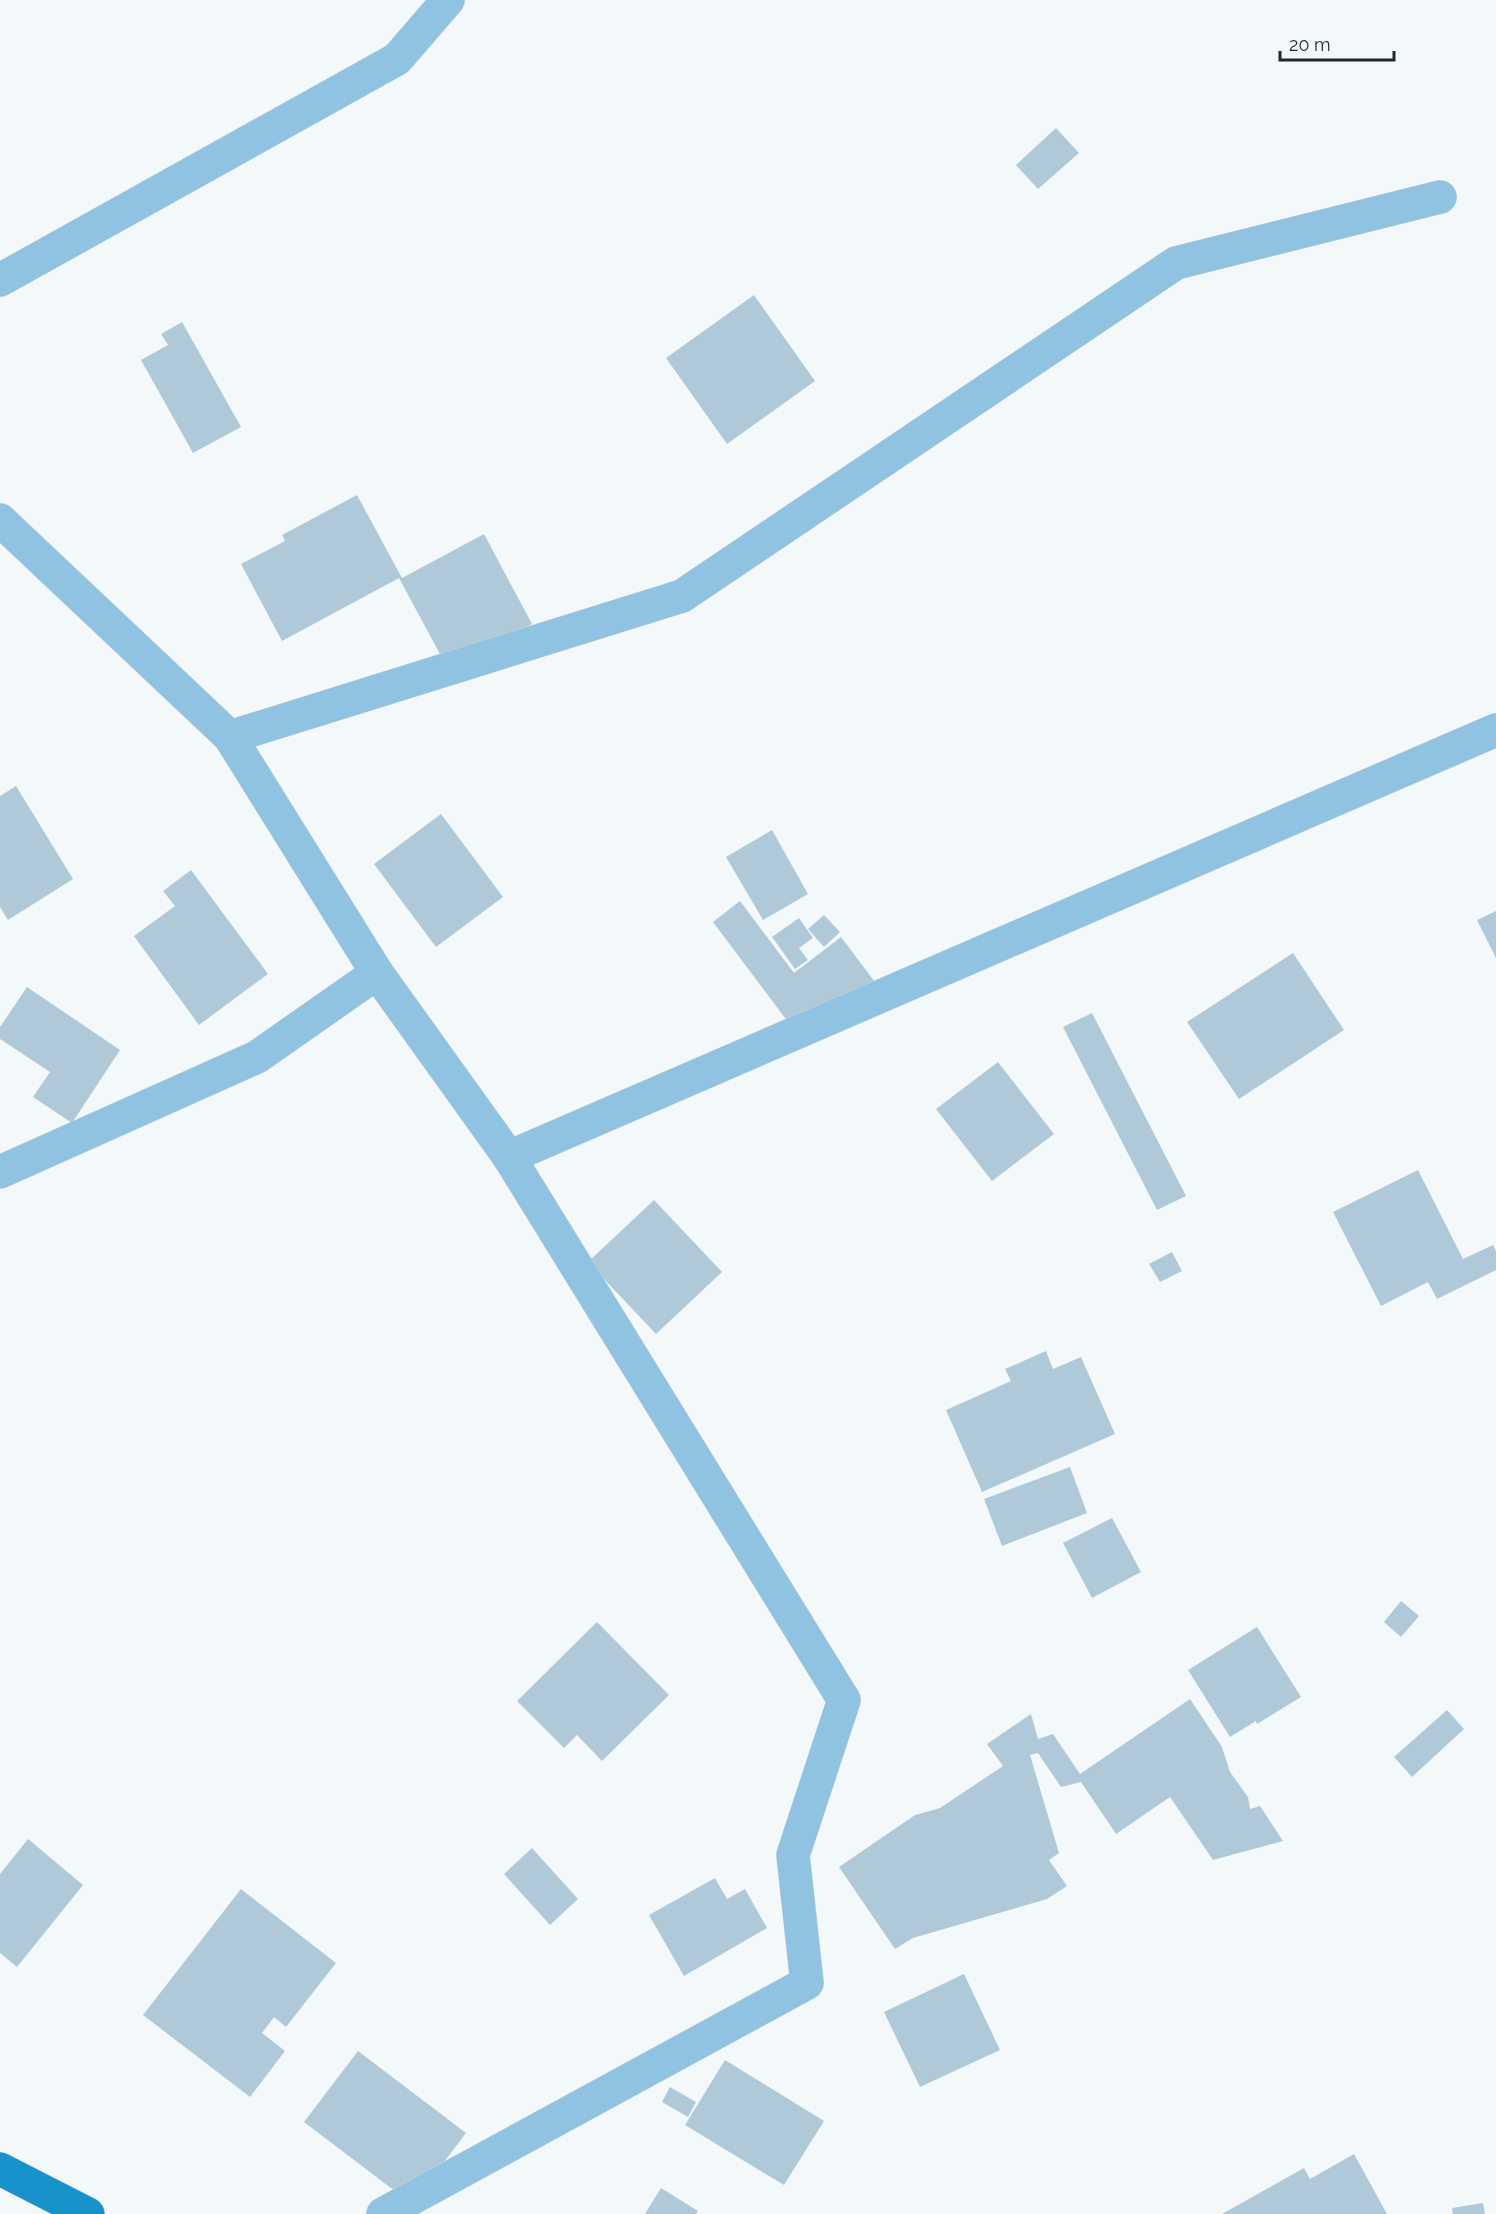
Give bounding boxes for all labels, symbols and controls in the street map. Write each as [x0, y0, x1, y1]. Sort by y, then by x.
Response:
scale bar [1280, 24, 1394, 62]
text: 20 m [1289, 34, 1331, 55]

